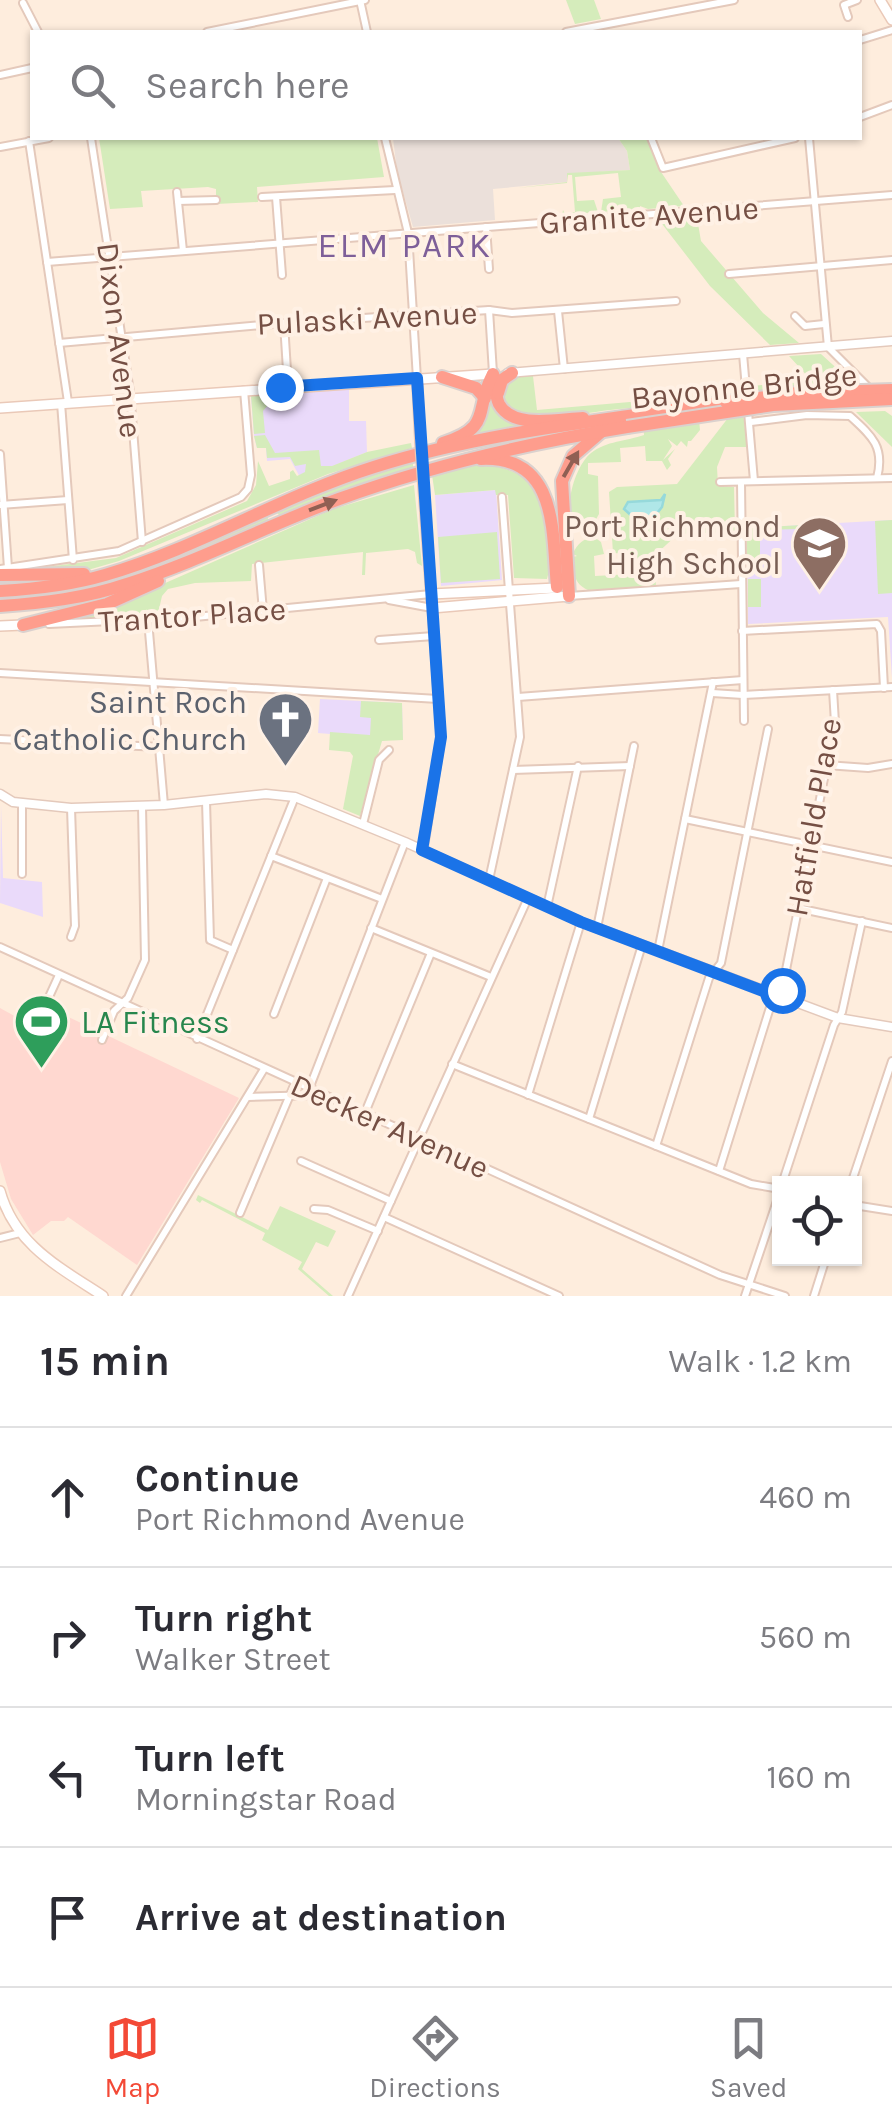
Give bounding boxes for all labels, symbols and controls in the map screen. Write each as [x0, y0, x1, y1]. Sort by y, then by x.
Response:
search box [30, 30, 862, 140]
icon: search [65, 58, 120, 113]
text: Search here [145, 63, 349, 108]
street label: Granite Avenue [538, 189, 760, 242]
district label: ELM PARK [318, 225, 492, 266]
street label: Dixon Avenue [89, 240, 150, 440]
street label: Pulaski Avenue [256, 294, 478, 343]
street label: Bayonne Bridge [629, 356, 859, 417]
route end [258, 365, 304, 411]
one-way arrow [562, 450, 580, 478]
one-way arrow [309, 497, 339, 512]
place label: Port Richmond High School [564, 508, 781, 582]
school or university icon: Port Richmond High School [790, 514, 850, 593]
street label: Trantor Place [97, 590, 287, 641]
place label: Saint Roch Catholic Church [13, 684, 247, 758]
church icon: Saint Roch Catholic Church [256, 690, 316, 769]
street label: Hatfield Place [778, 715, 849, 919]
route start [760, 968, 806, 1014]
sports icon: LA Fitness [12, 992, 72, 1071]
place label: LA Fitness [81, 1004, 230, 1041]
street label: Decker Avenue [285, 1066, 495, 1187]
map controls [772, 1176, 862, 1266]
button: locate [772, 1176, 862, 1266]
text: 15 min [40, 1336, 170, 1386]
text: Walk · 1.2 km [668, 1343, 852, 1380]
text: Continue [135, 1456, 299, 1501]
icon: ahead [40, 1470, 95, 1525]
text: 460 m [759, 1479, 852, 1516]
text: Port Richmond Avenue [135, 1501, 465, 1538]
text: Turn right [135, 1596, 312, 1641]
icon: right [40, 1610, 95, 1665]
text: 560 m [759, 1619, 852, 1656]
text: Walker Street [135, 1641, 331, 1678]
text: Turn left [135, 1736, 285, 1781]
icon: left [40, 1750, 95, 1805]
text: 160 m [767, 1759, 852, 1796]
text: Morningstar Road [135, 1781, 397, 1818]
icon: arrive [40, 1890, 95, 1945]
text: Arrive at destination [135, 1895, 507, 1940]
tab: Map [105, 2011, 160, 2104]
tab: Directions [369, 2011, 501, 2104]
tab: Saved [710, 2011, 787, 2104]

